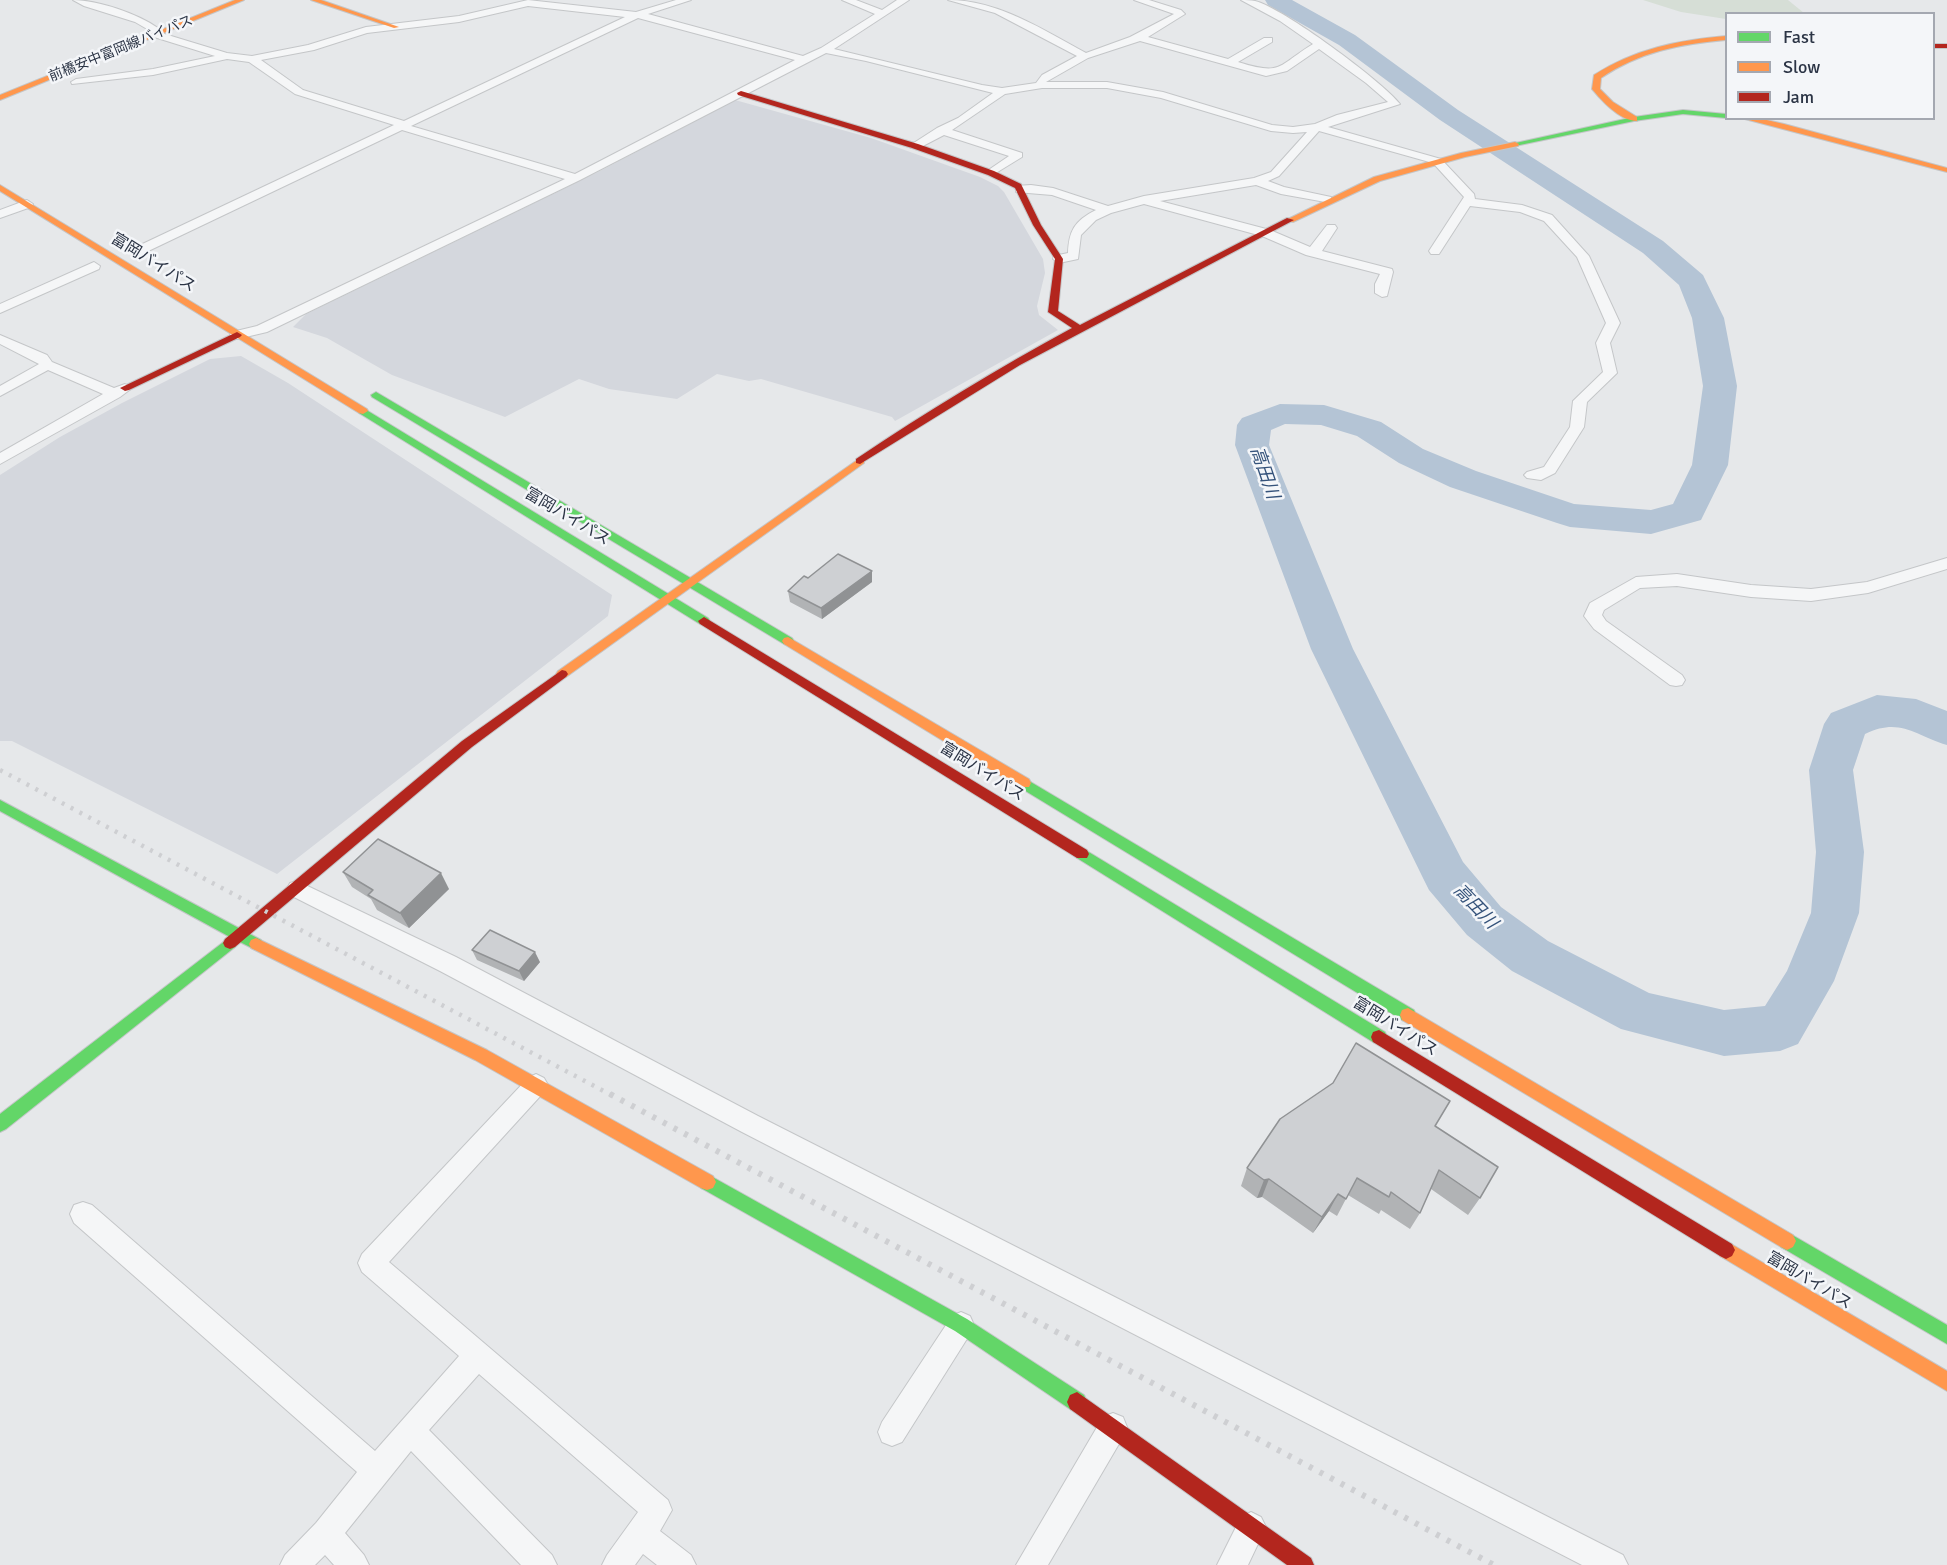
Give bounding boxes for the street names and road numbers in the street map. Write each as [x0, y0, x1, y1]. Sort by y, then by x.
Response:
street label: 前橋安中富岡線バイパス [46, 12, 196, 86]
street label: 富岡バイパス [107, 229, 199, 297]
street label: 富岡バイパス [521, 484, 613, 550]
street label: 富岡バイパス [936, 738, 1028, 806]
street label: 富岡バイパス [1349, 993, 1441, 1061]
street label: 富岡バイパス [1763, 1248, 1855, 1314]

